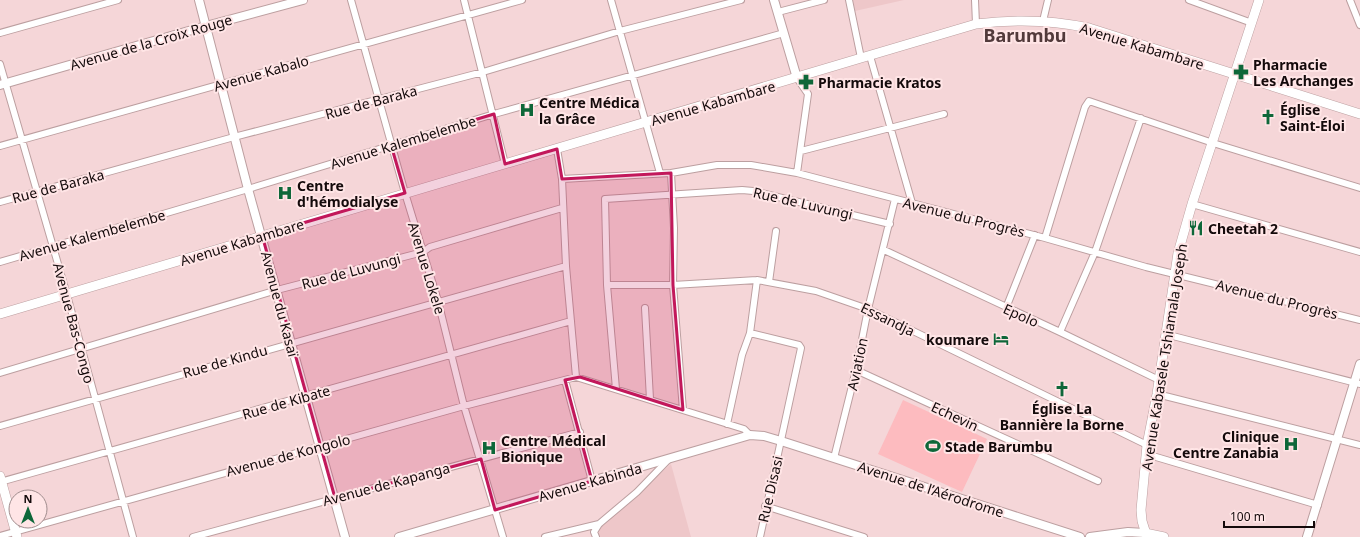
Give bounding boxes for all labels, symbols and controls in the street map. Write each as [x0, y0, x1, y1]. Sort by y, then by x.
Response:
street label: Avenue de la Croix Rouge [68, 10, 234, 74]
street label: Avenue Kabambare [1078, 18, 1206, 74]
district label: Barumbu [983, 23, 1067, 47]
street label: Avenue Kabalo [211, 50, 311, 96]
place label: Pharmacie Les Archanges [1253, 55, 1354, 90]
pharmacy icon: Pharmacie Les Archanges [1232, 63, 1250, 81]
pharmacy icon: Pharmacie Kratos [797, 73, 815, 91]
place label: Pharmacie Kratos [818, 73, 941, 92]
street label: Avenue Kabambare [649, 76, 778, 130]
street label: Rue de Baraka [323, 81, 419, 123]
place label: Centre Médica la Grâce [539, 93, 640, 128]
place label: Église Saint-Éloi [1280, 100, 1345, 135]
hospital icon: Centre Médica la Grâce [518, 101, 536, 119]
church icon: Église Saint-Éloi [1259, 108, 1277, 126]
street label: Avenue Kalembelembe [328, 111, 478, 173]
street label: Rue de Baraka [10, 165, 106, 207]
place label: Centre d'hémodialyse [297, 176, 398, 211]
street label: Rue de Luvungi [751, 182, 855, 224]
hospital icon: Centre d'hémodialyse [276, 184, 294, 202]
street label: Avenue du Progrès [901, 193, 1027, 241]
street label: Avenue Kalembelembe [17, 205, 168, 265]
street label: Avenue Kabambare [178, 214, 306, 270]
restaurant icon: Cheetah 2 [1187, 219, 1205, 237]
place label: Cheetah 2 [1208, 219, 1278, 238]
street label: Avenue Lokele [404, 220, 450, 317]
street label: Avenue Kabasele Tshiamala Joseph [1137, 242, 1191, 472]
street label: Avenue du Kasaï [257, 249, 303, 359]
street label: Rue de Luvungi [299, 249, 403, 293]
street label: Avenue Bas-Congo [49, 261, 99, 385]
street label: Avenue du Progrès [1214, 275, 1340, 323]
street label: Essandja [858, 298, 918, 340]
street label: Epolo [1000, 299, 1042, 331]
place label: koumare [926, 330, 989, 349]
hotel icon: koumare [992, 330, 1010, 348]
street label: Aviation [842, 336, 872, 392]
street label: Rue de Kindu [180, 340, 270, 382]
street label: Rue de Kibate [240, 380, 332, 424]
church icon: Église La Bannière la Borne [1053, 380, 1071, 398]
street label: Echevin [928, 397, 982, 435]
place label: Église La Bannière la Borne [1000, 399, 1124, 434]
place label: Clinique Centre Zanabia [1173, 427, 1279, 462]
street label: Avenue de Kongolo [224, 429, 352, 481]
place label: Centre Médical Bionique [501, 431, 606, 466]
hospital icon: Clinique Centre Zanabia [1282, 435, 1300, 453]
sports icon: Stade Barumbu [924, 437, 942, 455]
place label: Stade Barumbu [945, 437, 1053, 456]
hospital icon: Centre Médical Bionique [480, 439, 498, 457]
street label: Rue Disasi [753, 454, 787, 524]
street label: Avenue de l’Aérodrome [856, 456, 1007, 522]
street label: Avenue de Kapanga [320, 458, 452, 510]
street label: Avenue Kabinda [536, 458, 644, 506]
north arrow [8, 489, 48, 529]
text: N [24, 491, 32, 506]
scale bar [1224, 503, 1314, 529]
text: 100 m [1230, 508, 1265, 525]

